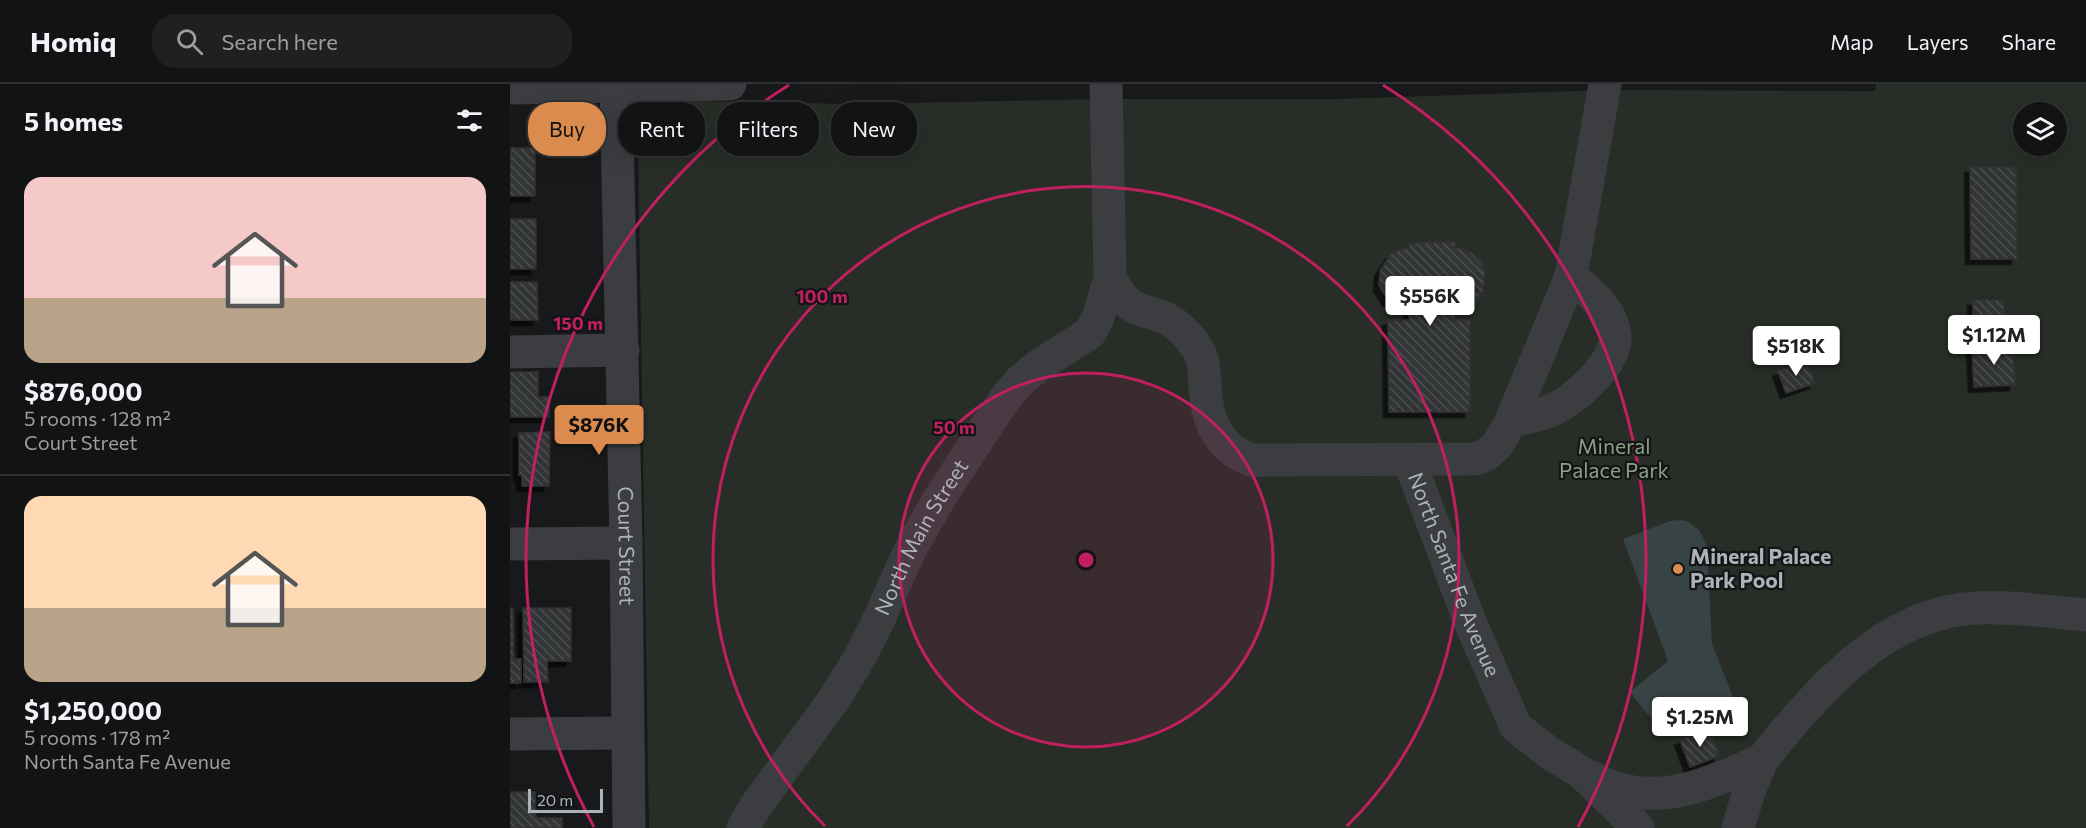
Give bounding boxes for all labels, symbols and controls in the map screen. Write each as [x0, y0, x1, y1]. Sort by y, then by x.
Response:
search box [152, 14, 572, 68]
text: Homiq [30, 24, 116, 58]
icon: search [173, 25, 206, 58]
text: Search here [221, 28, 338, 55]
text: Map [1830, 29, 1874, 54]
text: Layers [1907, 29, 1969, 54]
text: Share [2002, 29, 2056, 54]
chip: Buy [528, 102, 606, 156]
chip: Rent [618, 102, 705, 156]
chip: Filters [717, 102, 819, 156]
chip: New [831, 102, 917, 156]
map controls [2013, 102, 2067, 156]
button: layers [2013, 102, 2067, 156]
icon: filters [453, 104, 486, 137]
text: 5 homes [24, 105, 123, 136]
icon: home [201, 216, 309, 324]
pin: $556K [1388, 276, 1472, 327]
text: $556K [1399, 283, 1461, 307]
text: 100 m [796, 285, 848, 307]
text: 150 m [553, 312, 603, 334]
pin: $1.12M [1945, 315, 2043, 366]
text: $1.12M [1962, 322, 2026, 346]
pin: $518K [1754, 326, 1838, 377]
text: $518K [1767, 333, 1825, 357]
text: $876,000 [24, 375, 143, 406]
pin: $876K [557, 405, 641, 456]
text: 5 rooms · 128 m² [24, 406, 171, 430]
text: $876K [569, 412, 629, 436]
text: 50 m [933, 416, 975, 438]
text: Court Street [24, 430, 137, 454]
park label: Mineral Palace Park [1559, 433, 1669, 482]
street label: North Main Street [868, 454, 973, 619]
street label: North Santa Fe Avenue [1404, 469, 1506, 680]
street label: Court Street [614, 486, 641, 606]
icon: home [201, 535, 309, 643]
place label: Mineral Palace Park Pool [1690, 543, 1831, 592]
centre of rings [1076, 550, 1096, 570]
marker: Mineral Palace Park Pool [1671, 562, 1685, 576]
text: $1,250,000 [24, 694, 162, 725]
pin: $1.25M [1651, 697, 1749, 748]
text: $1.25M [1666, 704, 1734, 728]
text: 5 rooms · 178 m² [24, 725, 170, 749]
text: North Santa Fe Avenue [24, 749, 231, 773]
scale bar [528, 786, 603, 814]
text: 20 m [537, 790, 573, 809]

